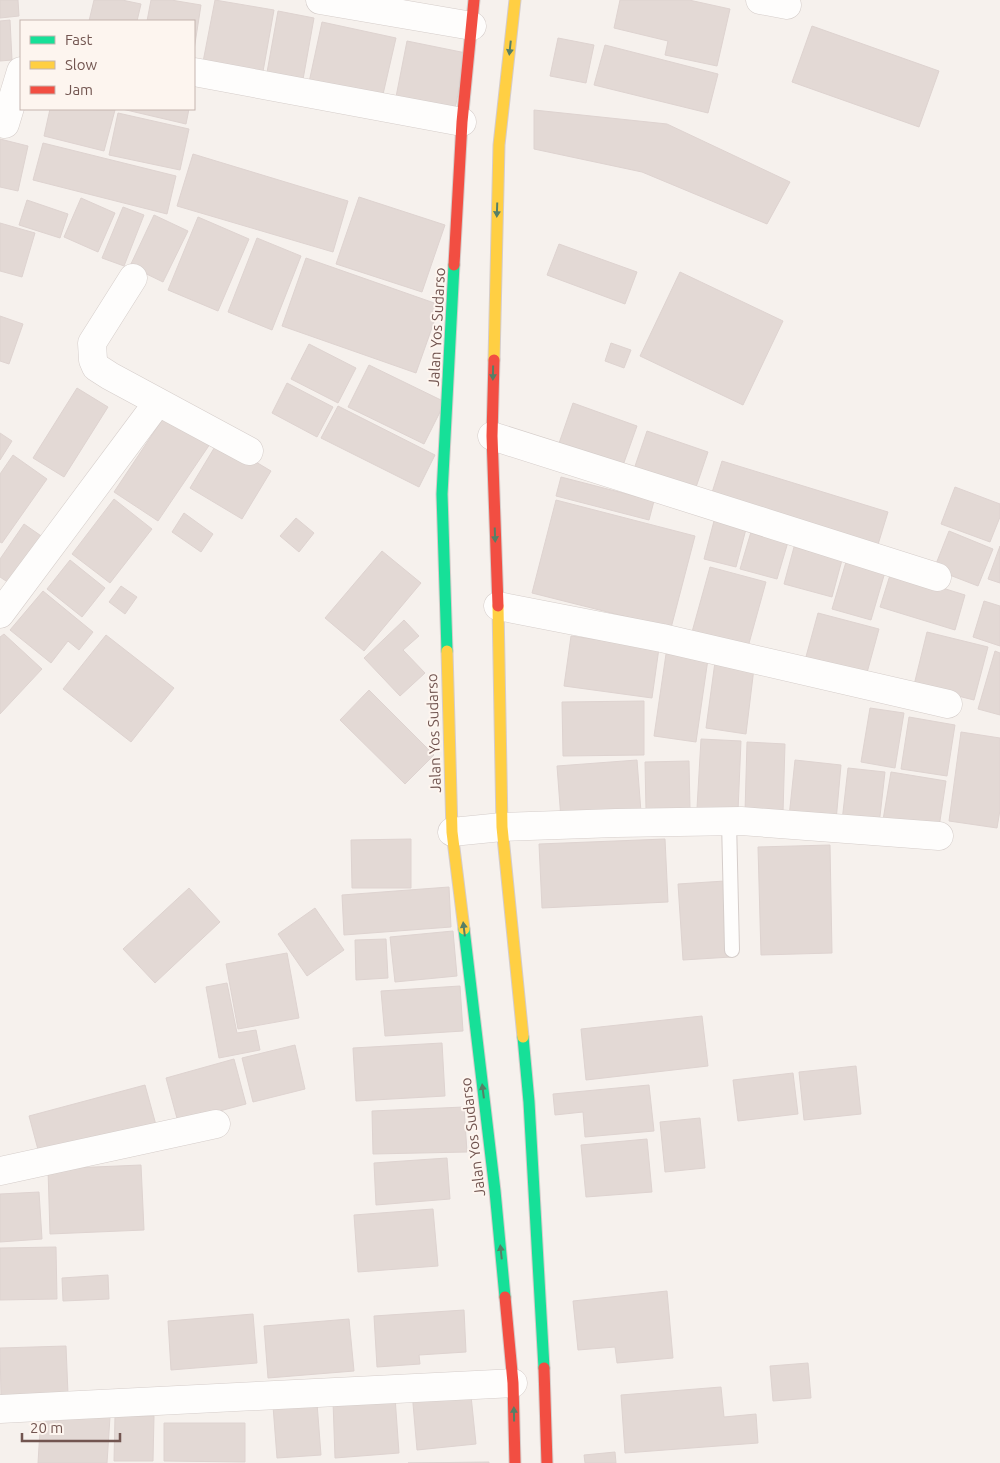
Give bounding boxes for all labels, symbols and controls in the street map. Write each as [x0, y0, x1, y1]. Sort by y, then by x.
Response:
legend [20, 20, 195, 110]
text: Fast [65, 31, 93, 48]
one-way arrow [505, 41, 513, 57]
text: Slow [65, 56, 98, 73]
text: Jam [65, 81, 93, 98]
one-way arrow [493, 203, 501, 219]
street label: Jalan Yos Sudarso [425, 267, 448, 387]
one-way arrow [489, 365, 497, 381]
one-way arrow [491, 528, 499, 544]
street label: Jalan Yos Sudarso [423, 673, 444, 793]
one-way arrow [460, 921, 468, 937]
street label: Jalan Yos Sudarso [457, 1077, 488, 1197]
one-way arrow [479, 1083, 487, 1099]
one-way arrow [496, 1244, 504, 1260]
one-way arrow [510, 1406, 518, 1422]
scale bar [22, 1410, 120, 1442]
text: 20 m [30, 1419, 63, 1436]

